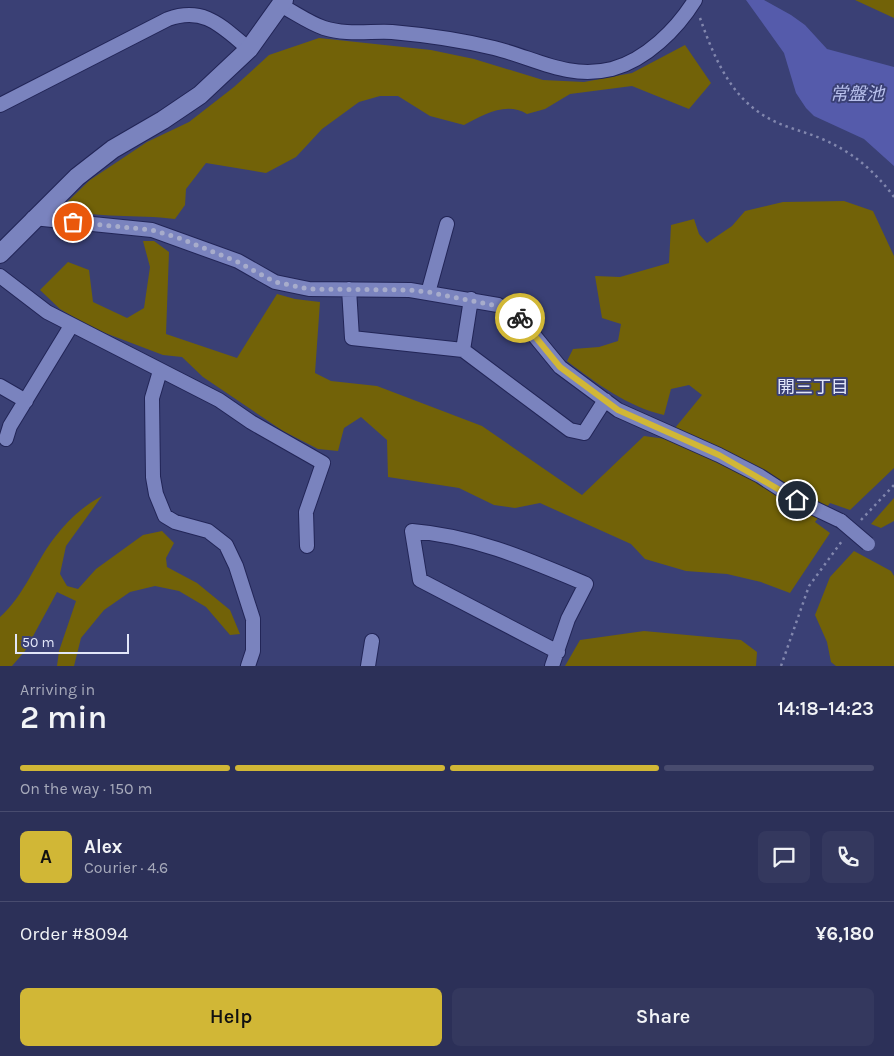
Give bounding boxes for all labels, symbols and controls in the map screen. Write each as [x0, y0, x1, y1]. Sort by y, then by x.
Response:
water label: 常盤池 [830, 83, 886, 105]
pin [52, 201, 94, 243]
icon: bag [59, 208, 87, 236]
courier [495, 293, 545, 343]
icon: bike [506, 304, 534, 332]
district label: 開三丁目 [777, 376, 849, 398]
pin [776, 479, 818, 521]
icon: home [783, 486, 811, 514]
scale bar [15, 631, 129, 654]
text: 50 m [22, 634, 55, 651]
text: Arriving in [20, 680, 95, 699]
text: 14:18–14:23 [777, 698, 874, 720]
text: 2 min [20, 699, 107, 736]
text: On the way · 150 m [20, 779, 152, 798]
button: chat [758, 831, 810, 883]
button: phone [822, 831, 874, 883]
text: Alex [84, 836, 122, 858]
text: A [40, 846, 52, 868]
text: Courier · 4.6 [84, 858, 168, 877]
text: Order #8094 [20, 923, 128, 945]
text: ¥6,180 [815, 923, 874, 945]
button: Help [20, 988, 442, 1046]
button: Share [452, 988, 874, 1046]

